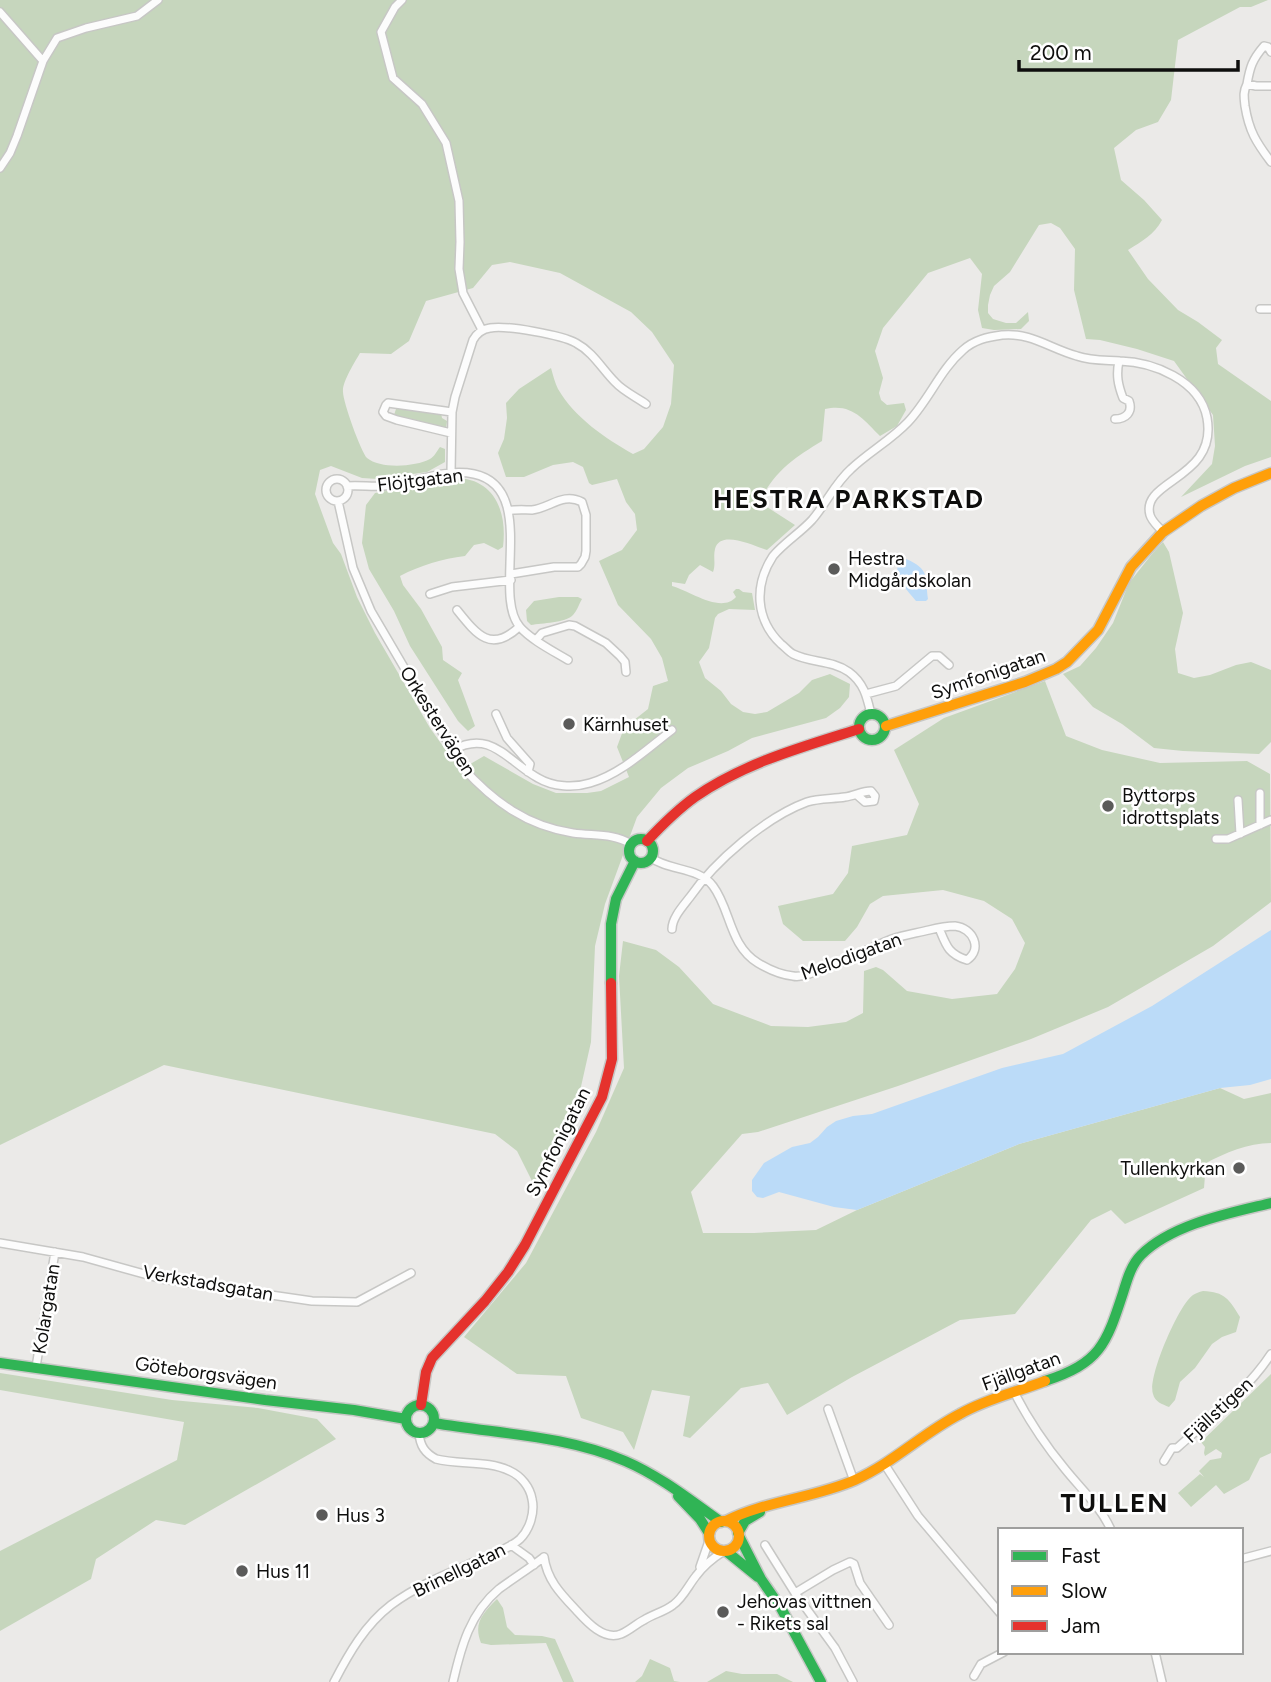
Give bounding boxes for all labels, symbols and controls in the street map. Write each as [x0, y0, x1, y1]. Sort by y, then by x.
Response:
scale bar [1019, 28, 1238, 72]
text: 200 m [1030, 40, 1092, 65]
street label: Flöjtgatan [376, 463, 464, 497]
district label: HESTRA PARKSTAD [713, 483, 985, 515]
place label: Hestra Midgårdskolan [848, 547, 971, 592]
marker: Hestra Midgårdskolan [826, 561, 842, 577]
street label: Symfonigatan [928, 644, 1048, 704]
street label: Orkestervägen [395, 662, 481, 780]
place label: Kärnhuset [583, 713, 669, 736]
marker: Kärnhuset [561, 716, 577, 732]
place label: Byttorps idrottsplats [1122, 784, 1219, 829]
marker: Byttorps idrottsplats [1100, 798, 1116, 814]
street label: Melodigatan [798, 927, 904, 985]
street label: Symfonigatan [521, 1084, 595, 1200]
place label: Tullenkyrkan [1121, 1157, 1225, 1180]
marker: Tullenkyrkan [1231, 1160, 1247, 1176]
street label: Verkstadsgatan [141, 1260, 275, 1306]
street label: Kolargatan [28, 1262, 64, 1356]
street label: Fjällgatan [979, 1346, 1063, 1396]
street label: Göteborgsvägen [133, 1352, 279, 1394]
street label: Fjällstigen [1179, 1372, 1257, 1448]
district label: TULLEN [1061, 1487, 1169, 1519]
place label: Hus 3 [336, 1504, 385, 1527]
marker: Hus 3 [314, 1507, 330, 1523]
legend [998, 1528, 1243, 1654]
street label: Brinellgatan [409, 1538, 509, 1602]
text: Fast [1061, 1543, 1101, 1568]
place label: Hus 11 [256, 1560, 310, 1583]
marker: Hus 11 [234, 1563, 250, 1579]
text: Slow [1061, 1578, 1107, 1603]
place label: Jehovas vittnen - Rikets sal [737, 1590, 872, 1635]
marker: Jehovas vittnen - Rikets sal [715, 1604, 731, 1620]
text: Jam [1061, 1613, 1100, 1638]

